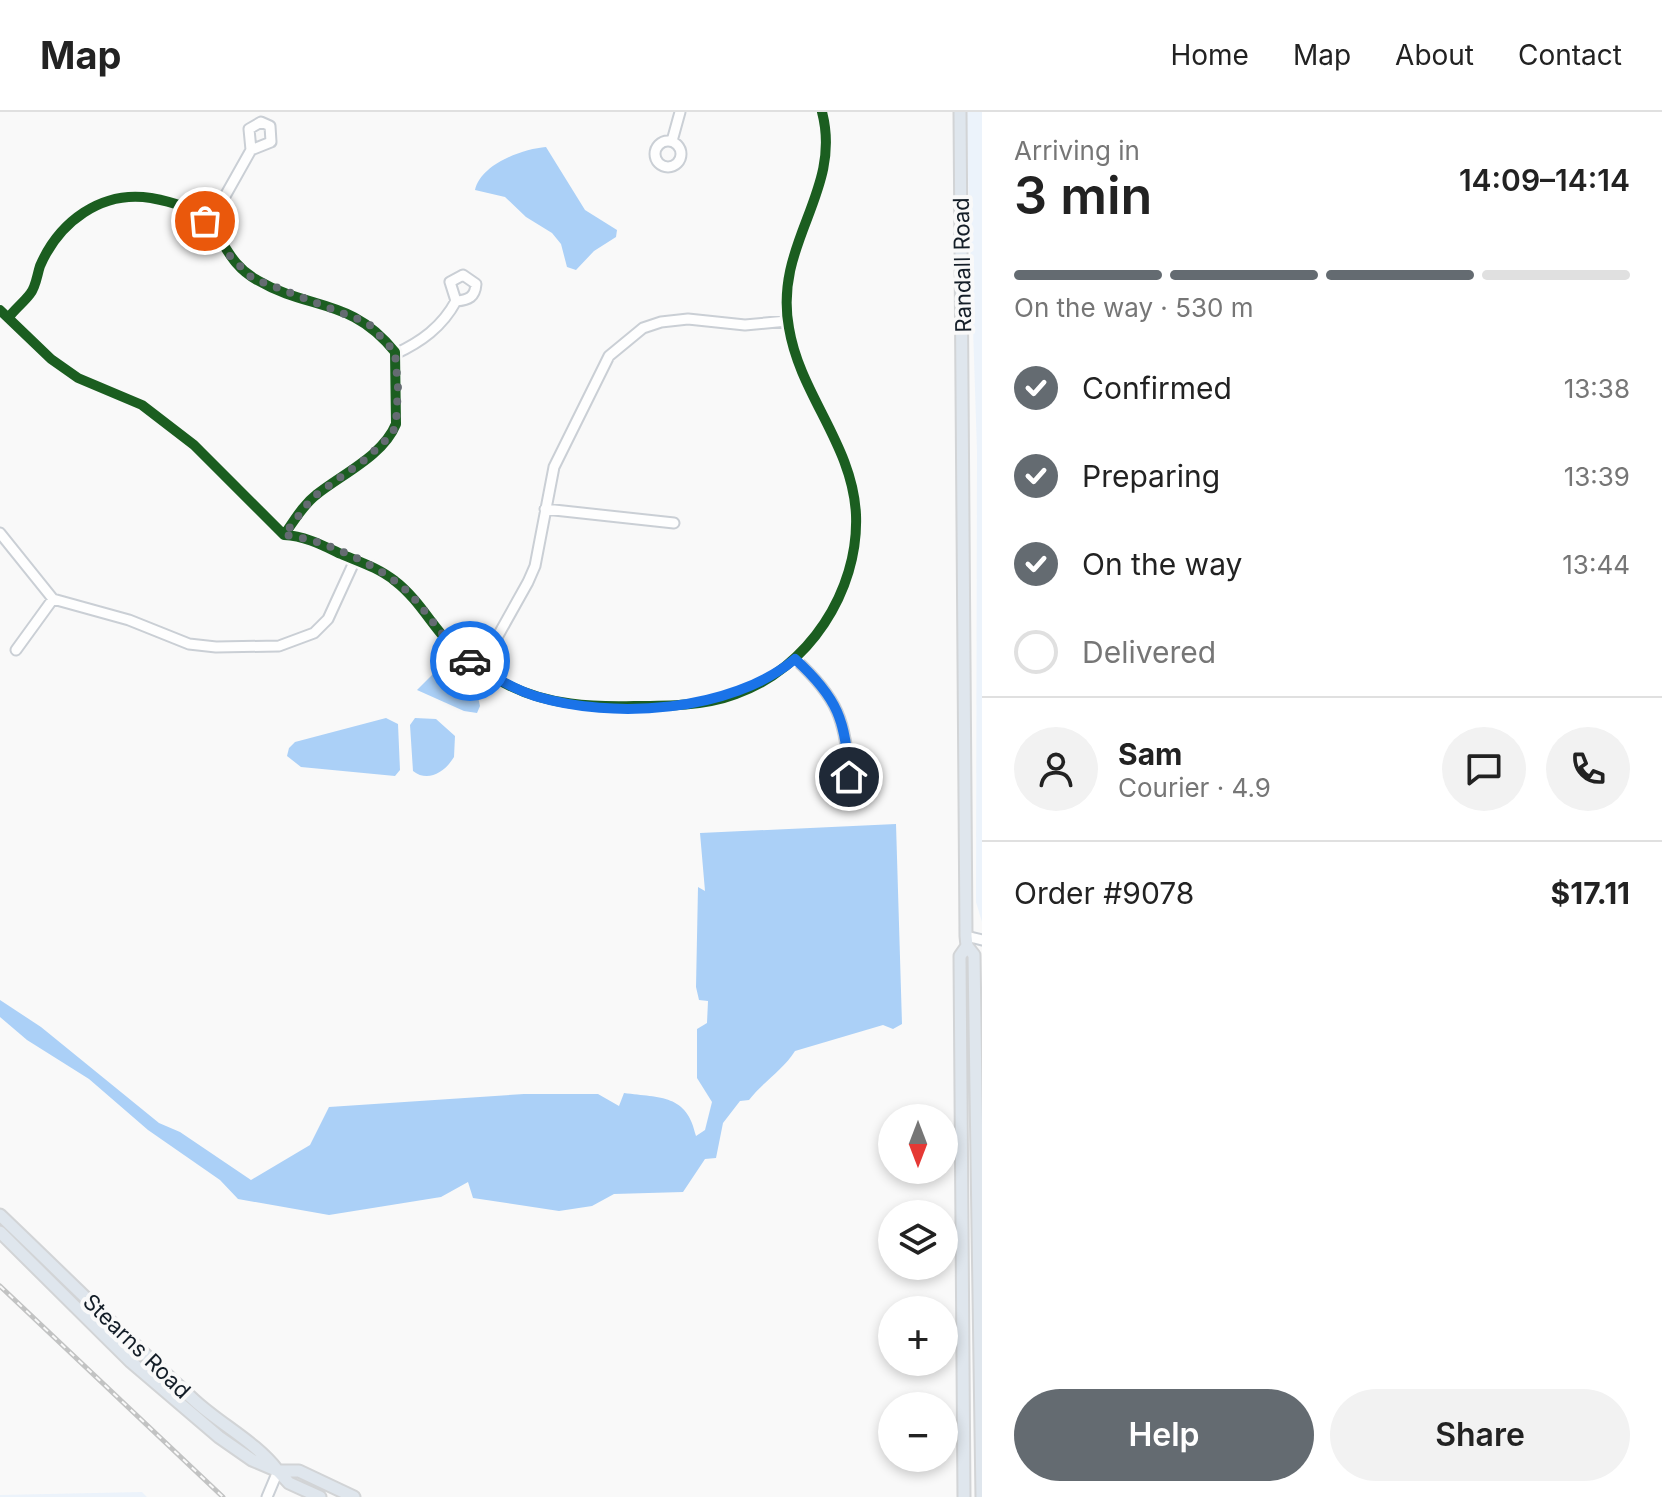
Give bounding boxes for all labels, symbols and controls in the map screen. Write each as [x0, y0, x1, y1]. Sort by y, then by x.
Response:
text: Map [40, 32, 121, 78]
text: Home [1170, 38, 1249, 72]
text: Map [1293, 38, 1351, 72]
text: About [1395, 38, 1474, 72]
text: Contact [1518, 38, 1622, 72]
text: Arriving in [1014, 135, 1140, 166]
text: 14:09–14:14 [1459, 162, 1630, 198]
text: 3 min [1014, 164, 1152, 227]
pin [171, 187, 239, 255]
street label: Randall Road [948, 197, 976, 333]
icon: bag [183, 199, 227, 243]
text: On the way · 530 m [1014, 292, 1253, 323]
icon: check [1014, 366, 1058, 410]
text: Confirmed [1082, 370, 1232, 406]
text: 13:38 [1564, 373, 1630, 404]
icon: check [1014, 454, 1058, 498]
text: Preparing [1082, 458, 1220, 494]
text: 13:39 [1564, 461, 1630, 492]
icon: check [1014, 542, 1058, 586]
text: On the way [1082, 546, 1242, 582]
text: 13:44 [1562, 549, 1630, 580]
courier [430, 621, 510, 701]
text: Delivered [1082, 634, 1216, 670]
icon: car [448, 639, 492, 683]
button: person [1014, 727, 1098, 811]
button: chat [1442, 727, 1526, 811]
button: phone [1546, 727, 1630, 811]
text: Sam [1118, 736, 1182, 772]
pin [815, 743, 883, 811]
icon: home [827, 755, 871, 799]
text: Courier · 4.9 [1118, 772, 1271, 803]
text: Order #9078 [1014, 875, 1194, 911]
text: $17.11 [1551, 875, 1630, 911]
north arrow [878, 1104, 958, 1184]
map controls [878, 1104, 958, 1472]
button: layers [878, 1200, 958, 1280]
street label: Stearns Road [78, 1288, 196, 1404]
button: + [878, 1296, 958, 1376]
button: Help [1014, 1389, 1314, 1481]
button: Share [1330, 1389, 1630, 1481]
button: − [878, 1392, 958, 1472]

